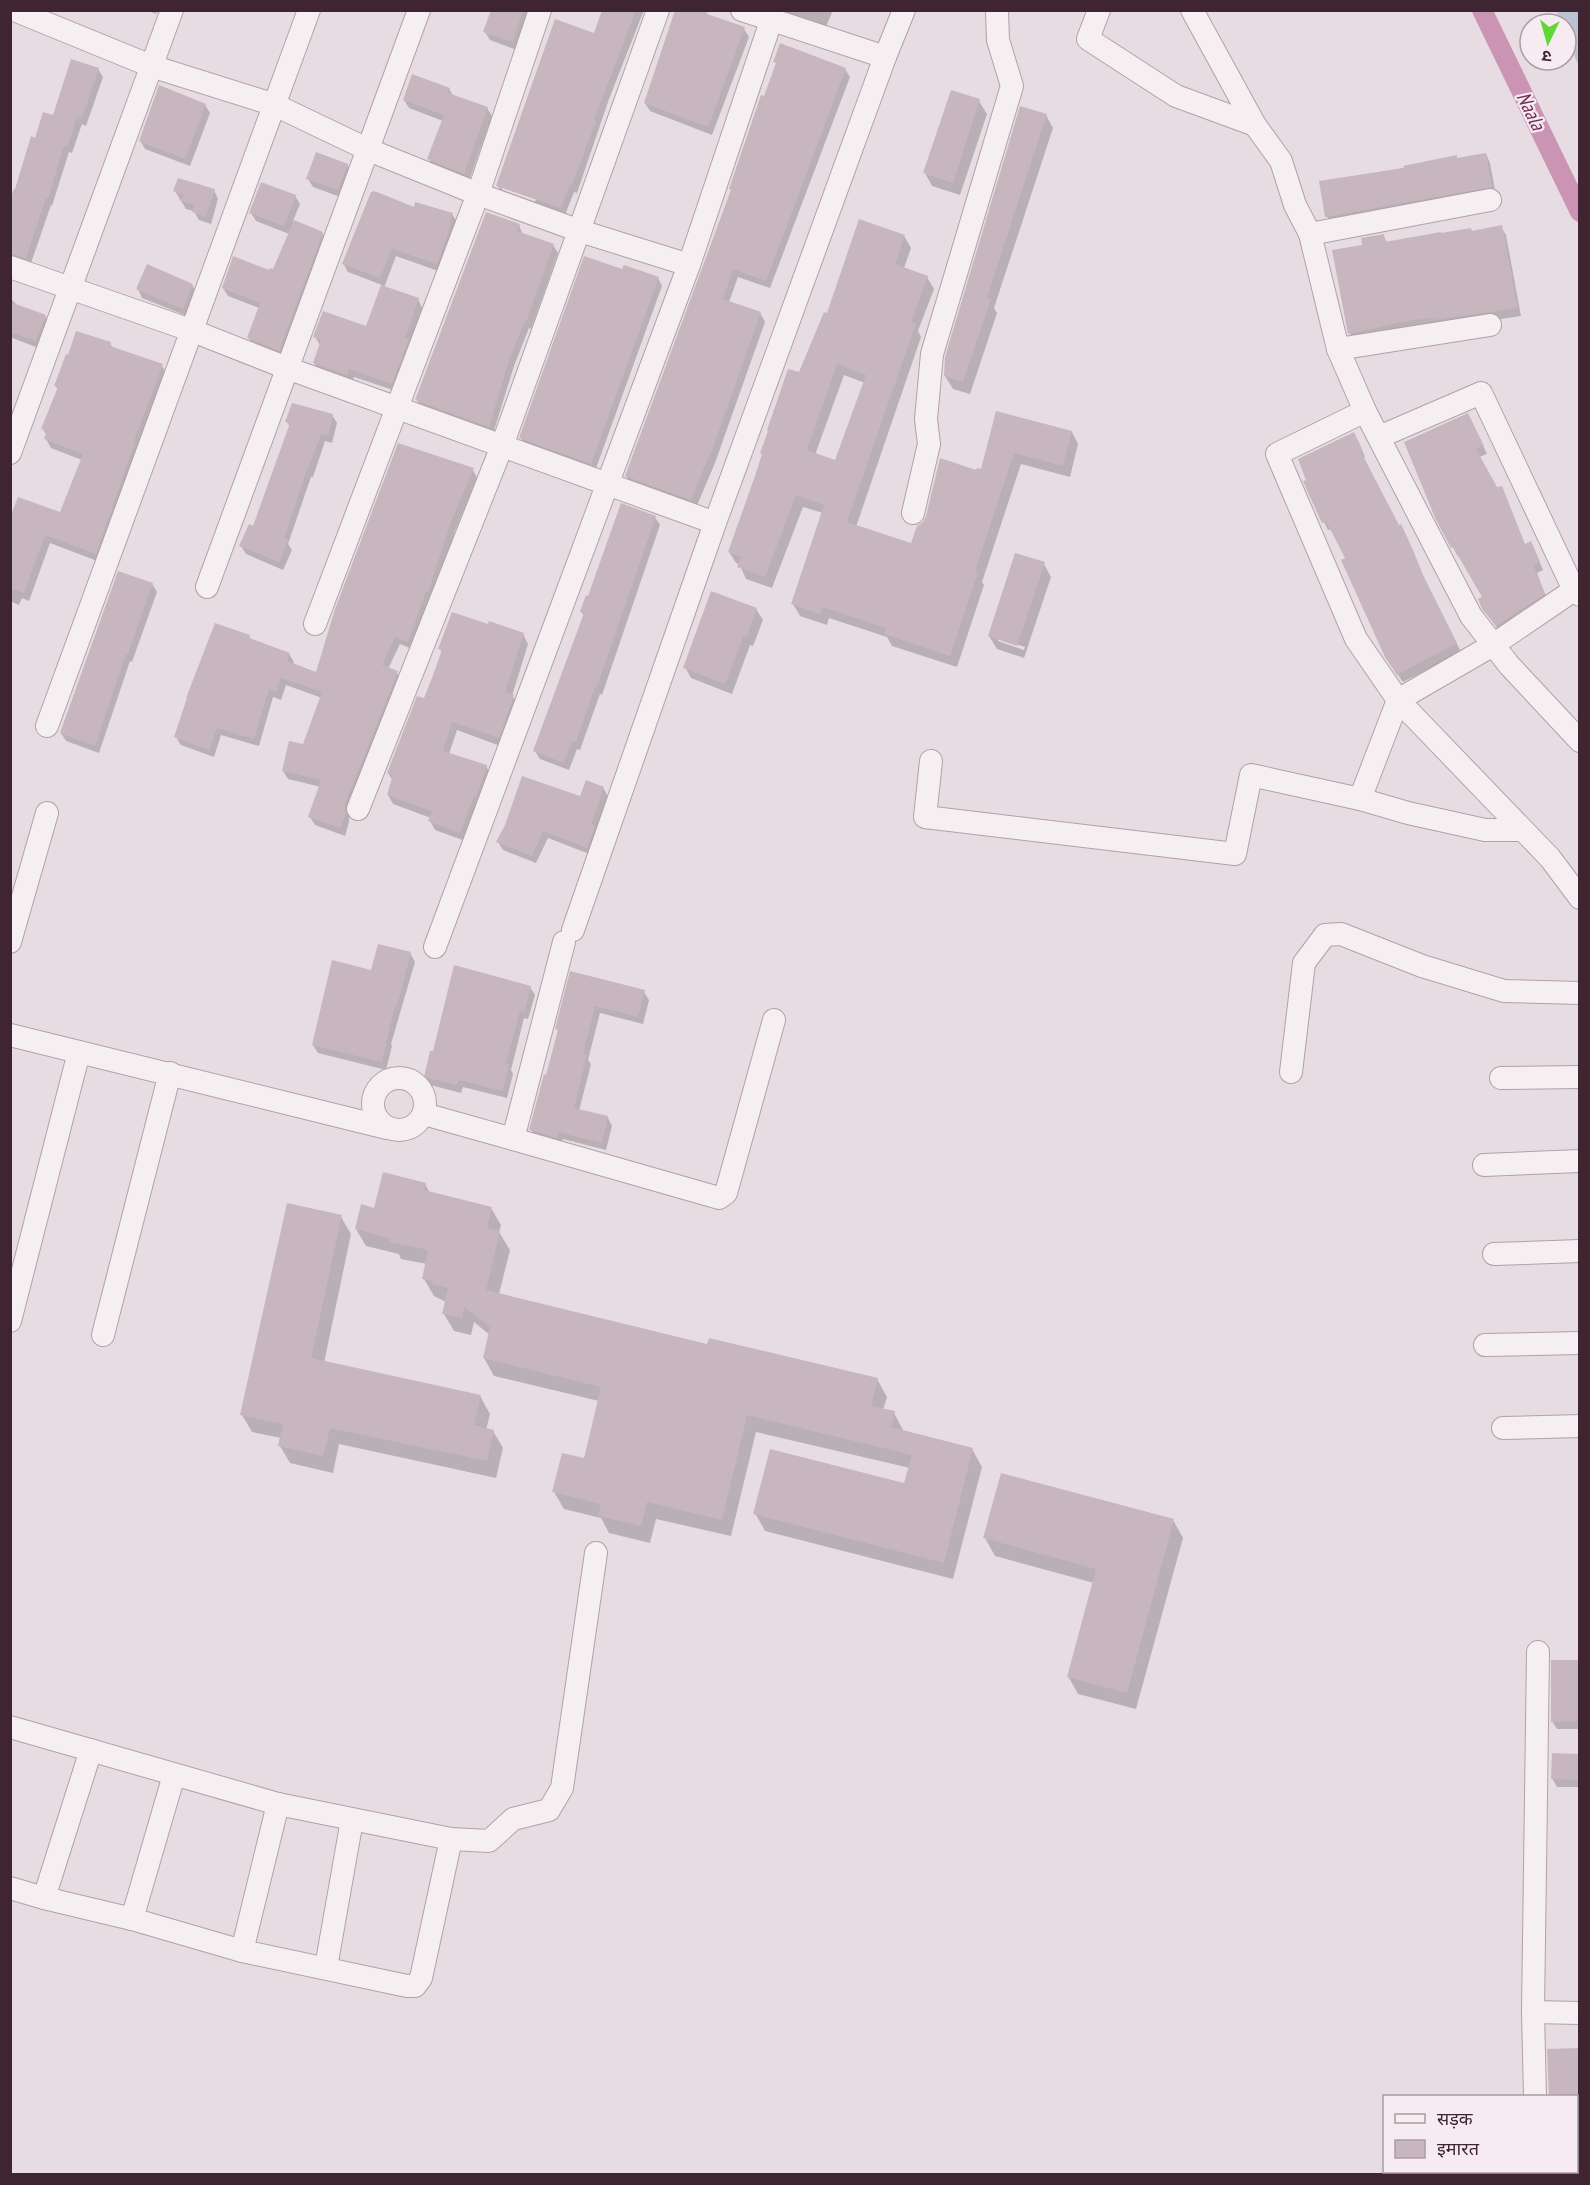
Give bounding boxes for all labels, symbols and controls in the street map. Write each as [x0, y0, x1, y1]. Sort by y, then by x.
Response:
north arrow [1518, 12, 1578, 72]
text: उ [1541, 47, 1552, 67]
water label: Naala [1511, 88, 1552, 135]
legend [1383, 2095, 1578, 2173]
text: सड़क [1437, 2107, 1474, 2130]
text: इमारत [1437, 2137, 1480, 2160]

